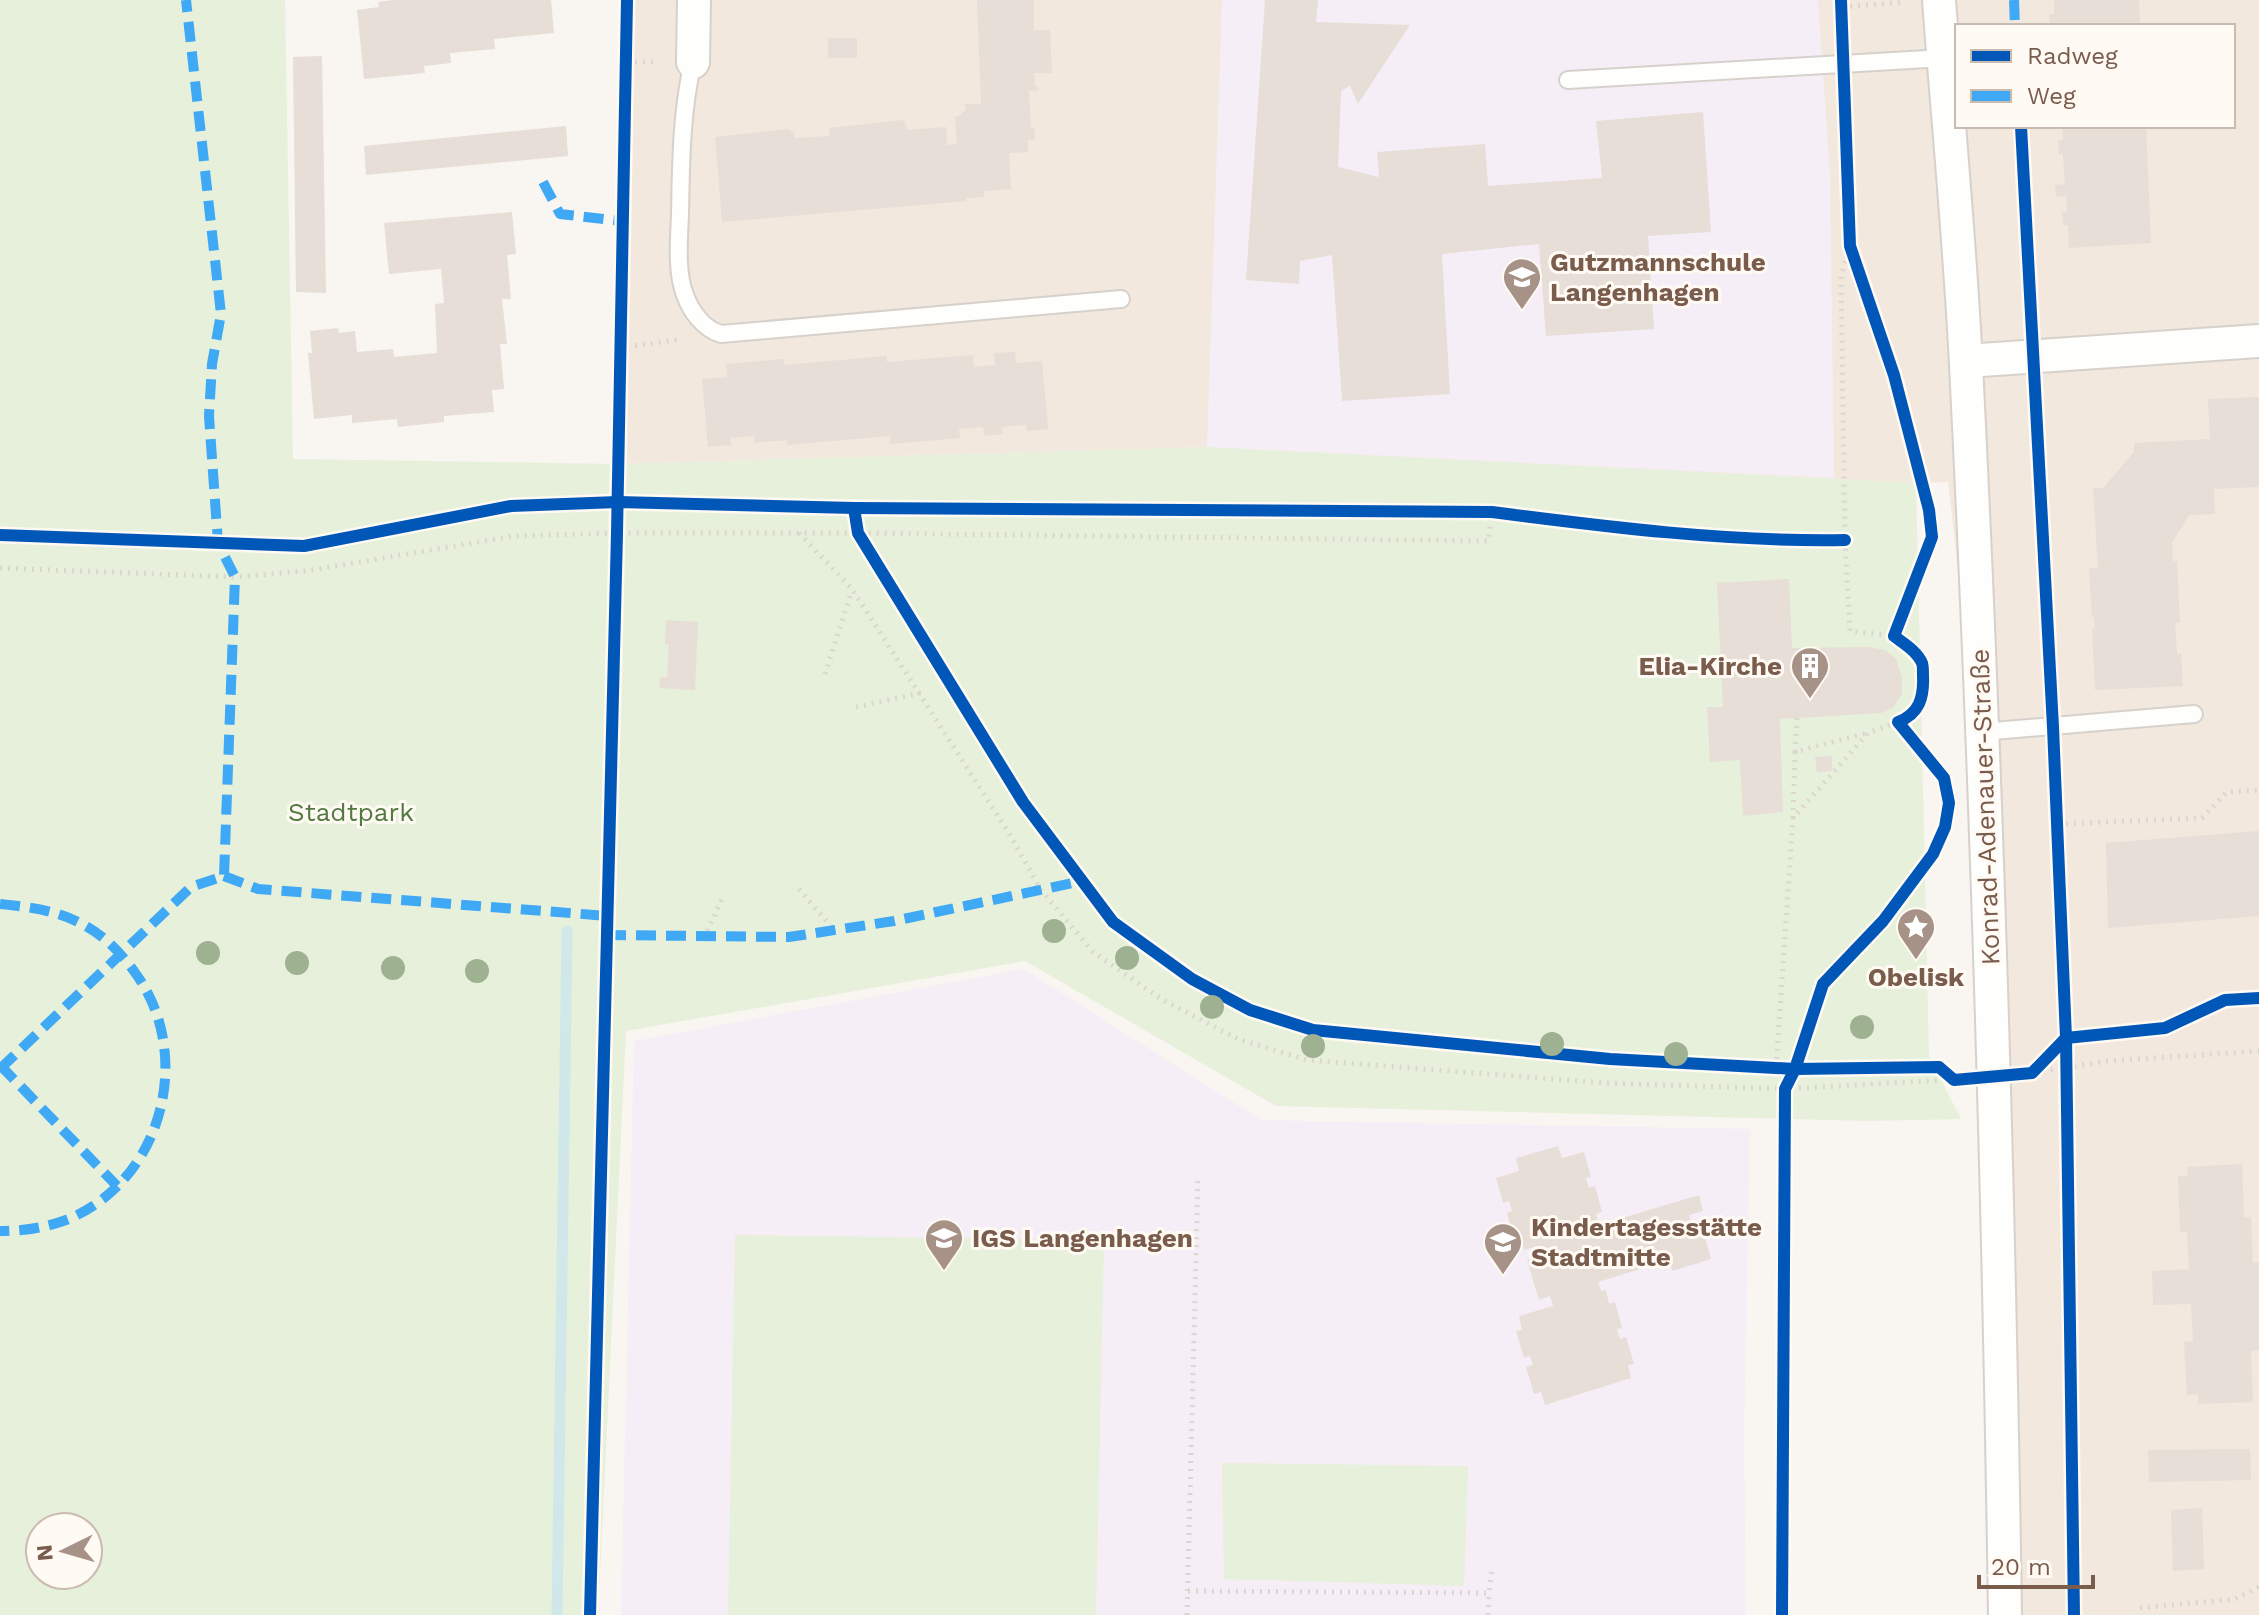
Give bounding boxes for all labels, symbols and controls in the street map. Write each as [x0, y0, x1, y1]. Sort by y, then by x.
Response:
legend [1955, 24, 2235, 128]
text: Radweg [2027, 42, 2118, 70]
text: Weg [2027, 82, 2076, 110]
place label: Gutzmannschule Langenhagen [1550, 247, 1766, 307]
school or university icon: Gutzmannschule Langenhagen [1501, 256, 1543, 311]
building icon: Elia-Kirche [1789, 645, 1831, 700]
street label: Konrad-Adenauer-Straße [1964, 648, 2006, 966]
place label: Elia-Kirche [1639, 651, 1782, 681]
park label: Stadtpark [288, 797, 414, 827]
place icon: Obelisk [1895, 906, 1937, 961]
place label: Obelisk [1868, 962, 1965, 992]
place label: Kindertagesstätte Stadtmitte [1531, 1212, 1762, 1272]
school or university icon: IGS Langenhagen [923, 1217, 965, 1272]
school or university icon: Kindertagesstätte Stadtmitte [1482, 1221, 1524, 1276]
place label: IGS Langenhagen [972, 1223, 1193, 1253]
north arrow [24, 1511, 104, 1591]
scale bar [1979, 1539, 2093, 1589]
text: N [31, 1543, 58, 1562]
text: 20 m [1991, 1553, 2051, 1581]

